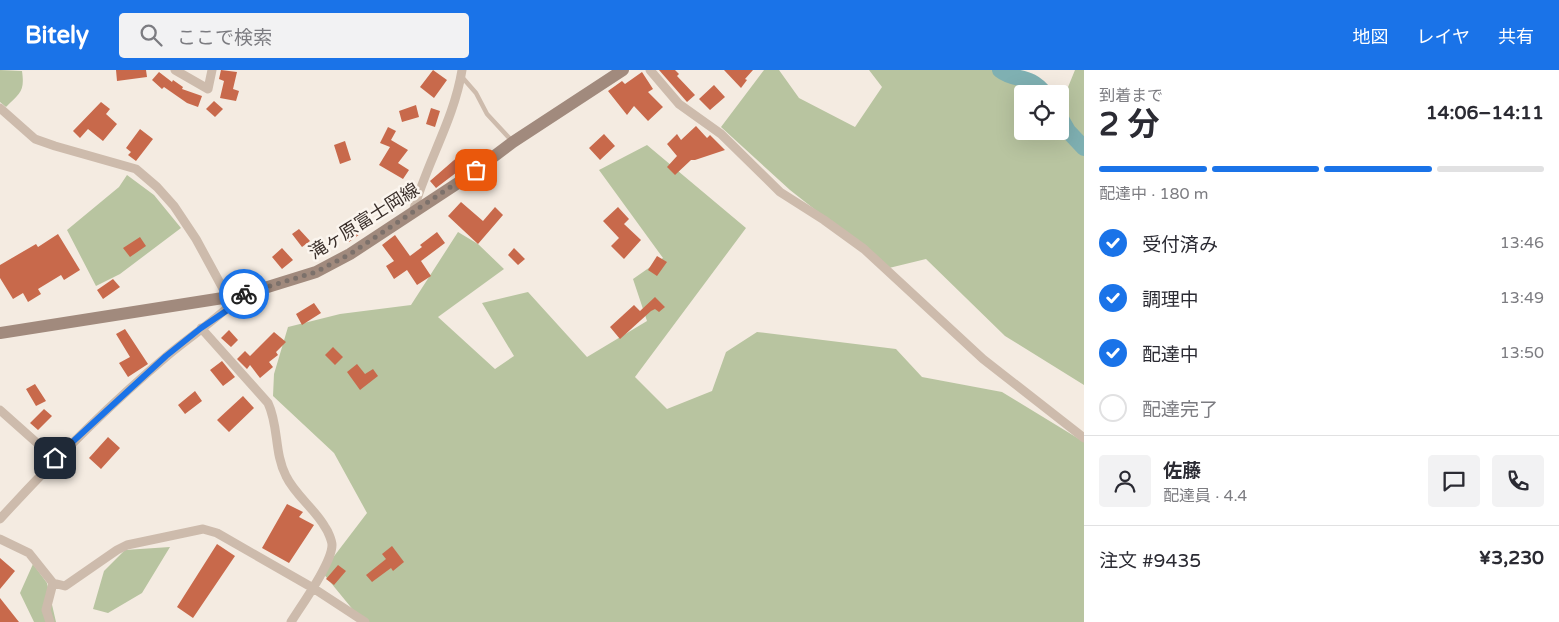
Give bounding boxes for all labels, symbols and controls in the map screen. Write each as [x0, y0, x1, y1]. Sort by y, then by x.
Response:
search box [119, 13, 469, 58]
text: Bitely [25, 21, 89, 50]
icon: search [137, 21, 165, 49]
text: 地図 [1353, 26, 1389, 48]
text: レイヤ [1417, 26, 1470, 48]
text: 共有 [1498, 26, 1534, 48]
text: ここで検索 [177, 27, 272, 49]
map controls [1014, 85, 1069, 140]
button: locate [1014, 85, 1069, 140]
text: 到着まで [1099, 86, 1163, 106]
text: 14:06–14:11 [1426, 102, 1544, 124]
text: 2 分 [1099, 106, 1159, 144]
pin [455, 149, 497, 191]
icon: bag [462, 156, 490, 184]
street label: 滝ヶ原富士岡線 [305, 178, 423, 264]
text: 配達中 · 180 m [1099, 184, 1208, 204]
icon: check [1099, 229, 1127, 257]
text: 13:46 [1500, 233, 1544, 253]
text: 受付済み [1142, 234, 1218, 256]
courier [219, 269, 269, 319]
icon: bike [230, 280, 258, 308]
icon: check [1099, 284, 1127, 312]
text: 13:49 [1500, 288, 1544, 308]
text: 調理中 [1142, 289, 1199, 311]
icon: check [1099, 339, 1127, 367]
text: 13:50 [1500, 343, 1544, 363]
text: 配達中 [1142, 344, 1199, 366]
text: 配達完了 [1142, 399, 1218, 421]
pin [34, 437, 76, 479]
icon: home [41, 444, 69, 472]
button: person [1099, 455, 1151, 507]
button: chat [1428, 455, 1480, 507]
button: phone [1492, 455, 1544, 507]
text: 佐藤 [1163, 460, 1201, 482]
text: 配達員 · 4.4 [1163, 486, 1247, 506]
text: ¥3,230 [1479, 547, 1544, 569]
text: 注文 #9435 [1099, 550, 1201, 572]

